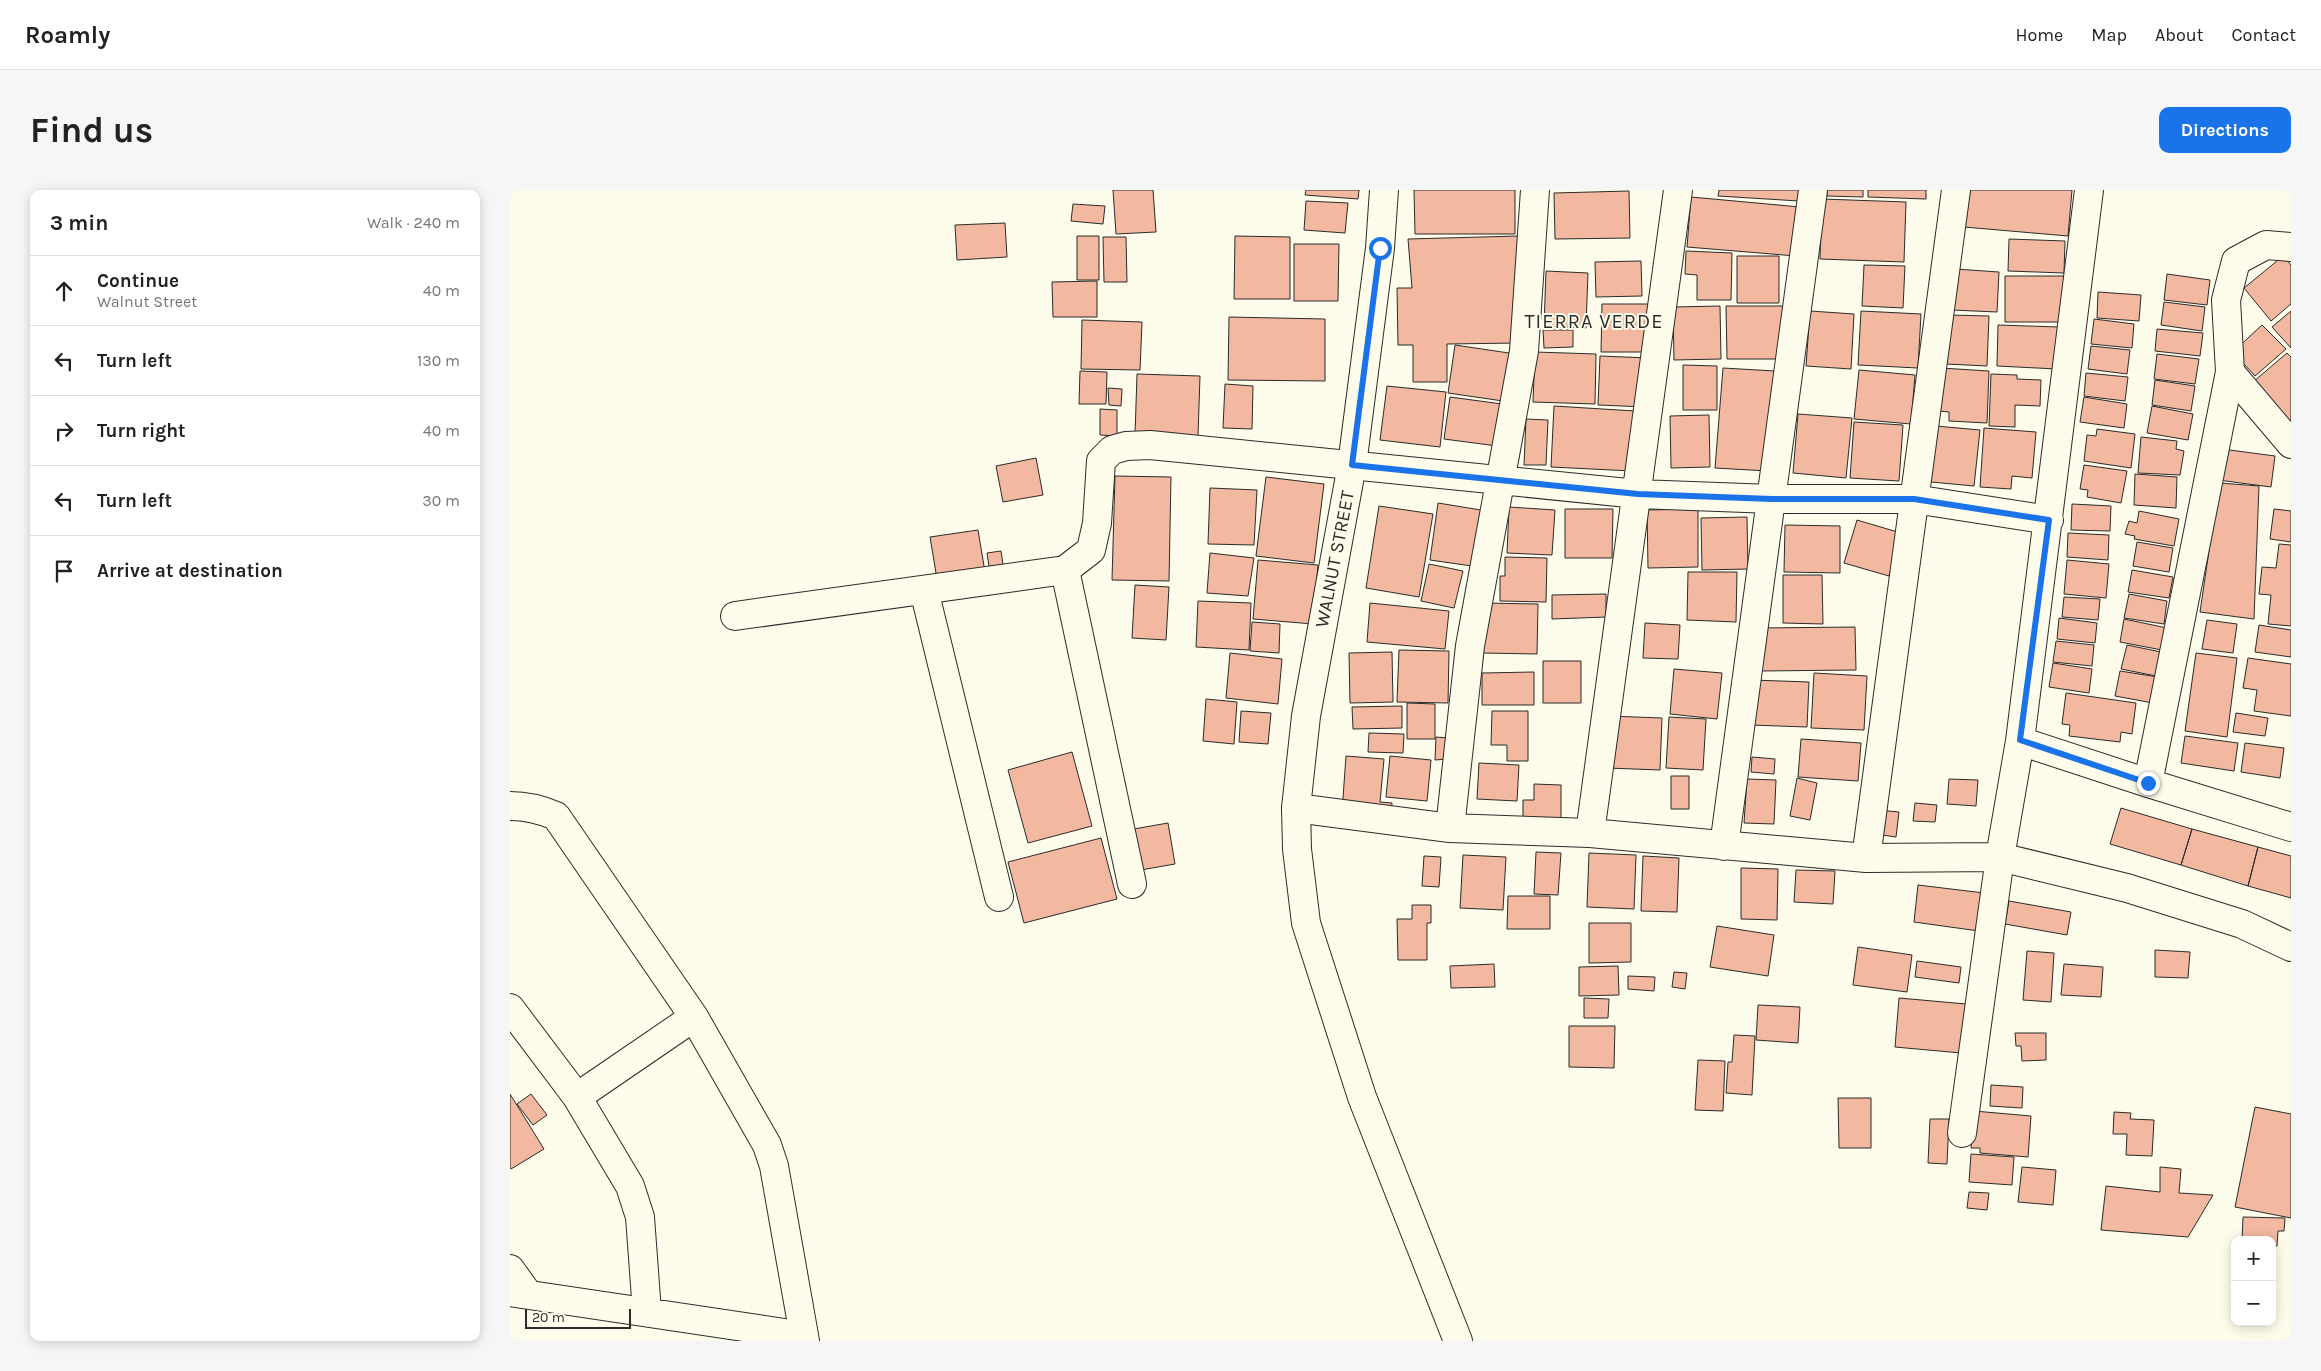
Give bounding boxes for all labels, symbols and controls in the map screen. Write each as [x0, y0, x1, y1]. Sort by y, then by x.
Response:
text: Roamly [25, 21, 110, 49]
text: Home [2015, 24, 2063, 46]
text: Map [2091, 24, 2127, 46]
text: About [2155, 24, 2204, 46]
text: Contact [2232, 24, 2296, 46]
button: Directions [2159, 107, 2291, 153]
text: Find us [30, 110, 153, 151]
text: 3 min [50, 211, 108, 235]
text: Walk · 240 m [367, 213, 460, 232]
route start [1369, 237, 1392, 260]
text: Continue [97, 270, 179, 292]
icon: ahead [50, 277, 78, 305]
text: 40 m [423, 281, 460, 300]
text: Walnut Street [97, 292, 197, 311]
district label: TIERRA VERDE [1525, 310, 1663, 333]
icon: left [50, 347, 78, 375]
text: Turn left [97, 350, 172, 372]
text: 130 m [417, 351, 460, 370]
icon: right [50, 417, 78, 445]
text: Turn right [97, 420, 186, 442]
text: 40 m [423, 421, 460, 440]
icon: left [50, 487, 78, 515]
street label: WALNUT STREET [1311, 488, 1359, 629]
text: Turn left [97, 490, 172, 512]
text: 30 m [422, 491, 460, 510]
icon: arrive [50, 557, 78, 585]
text: Arrive at destination [97, 560, 283, 582]
route end [2137, 772, 2160, 795]
map controls [2231, 1236, 2276, 1326]
button: + [2231, 1236, 2276, 1281]
button: − [2231, 1281, 2276, 1326]
scale bar [525, 1306, 631, 1329]
text: 20 m [532, 1309, 565, 1326]

